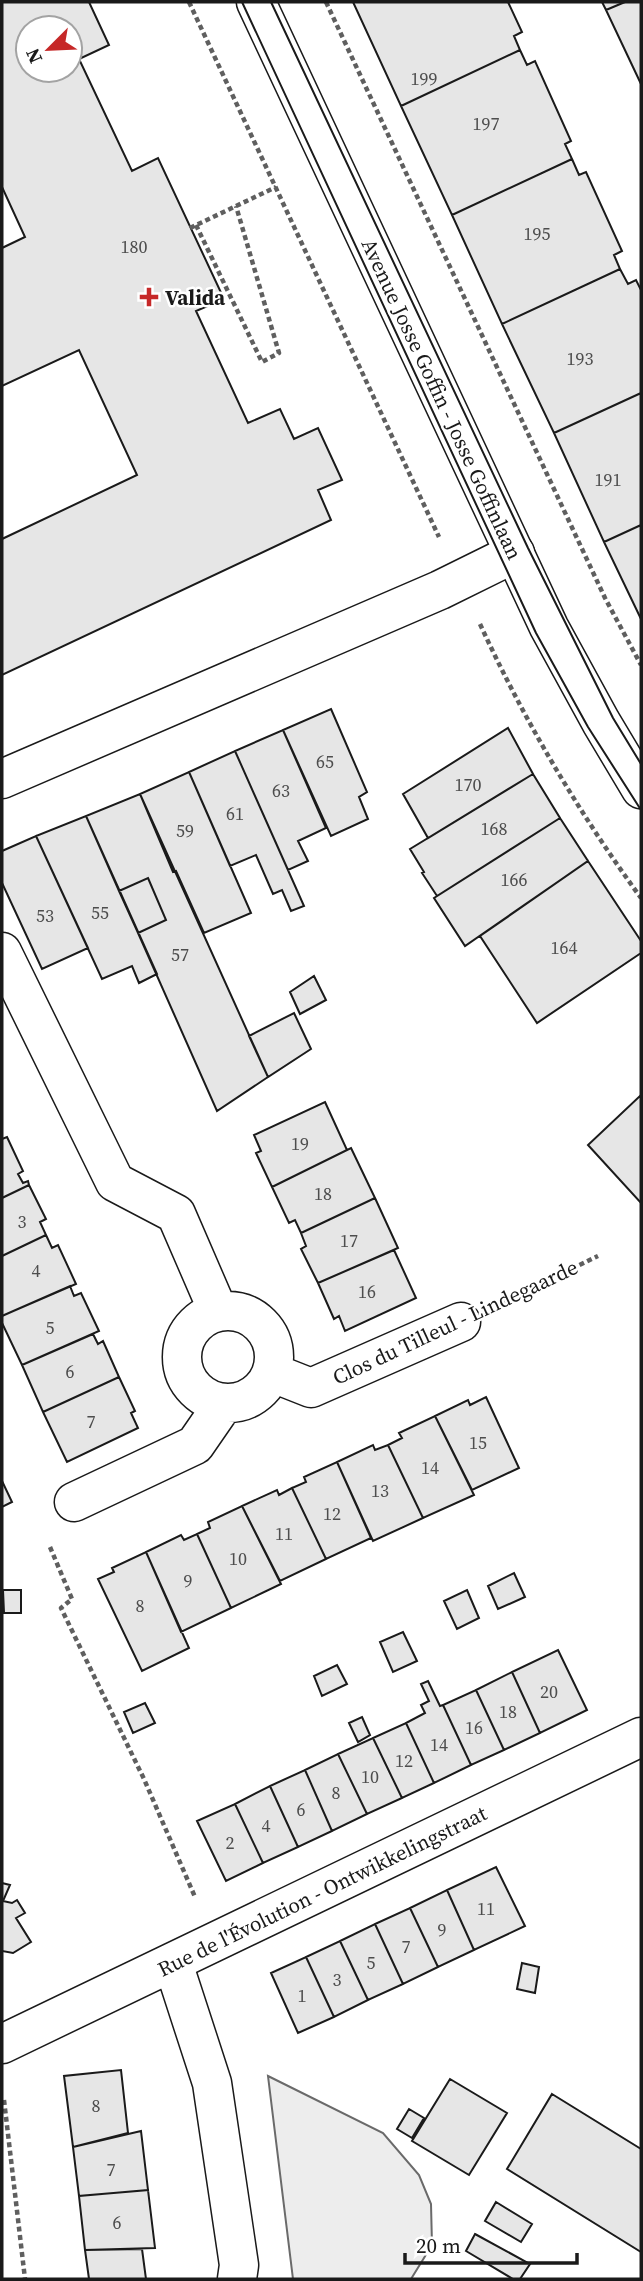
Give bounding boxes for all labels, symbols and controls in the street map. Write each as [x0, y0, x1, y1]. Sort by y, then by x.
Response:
north arrow [14, 14, 84, 84]
text: N [19, 44, 48, 68]
house number: 199 [411, 66, 438, 91]
house number: 197 [473, 111, 500, 136]
house number: 195 [524, 221, 551, 246]
house number: 180 [121, 234, 148, 259]
street label: Avenue Josse Goffin - Josse Goffinlaan [355, 234, 529, 565]
place label: Valida [165, 283, 226, 312]
marker: Valida [139, 287, 159, 307]
house number: 193 [567, 346, 594, 371]
house number: 191 [595, 467, 622, 492]
house number: 65 [316, 749, 334, 774]
house number: 170 [455, 772, 482, 797]
house number: 63 [272, 778, 290, 803]
house number: 61 [226, 801, 244, 826]
house number: 168 [481, 816, 508, 841]
house number: 59 [176, 818, 194, 843]
house number: 166 [501, 867, 528, 892]
house number: 55 [91, 900, 109, 925]
house number: 53 [36, 903, 54, 928]
house number: 164 [551, 935, 578, 960]
house number: 57 [171, 942, 189, 967]
house number: 19 [291, 1131, 309, 1156]
house number: 18 [314, 1181, 332, 1206]
house number: 3 [18, 1209, 27, 1234]
house number: 17 [340, 1228, 358, 1253]
street label: Clos du Tilleul - Lindegaarde [328, 1252, 582, 1392]
house number: 4 [32, 1258, 41, 1283]
house number: 16 [358, 1279, 376, 1304]
house number: 5 [46, 1315, 55, 1340]
house number: 6 [66, 1359, 75, 1384]
house number: 7 [87, 1409, 96, 1434]
house number: 15 [469, 1430, 487, 1455]
house number: 14 [421, 1455, 439, 1480]
house number: 13 [371, 1478, 389, 1503]
house number: 12 [323, 1501, 341, 1526]
house number: 11 [275, 1521, 293, 1546]
house number: 10 [229, 1546, 247, 1571]
house number: 9 [184, 1568, 193, 1593]
house number: 8 [136, 1593, 145, 1618]
house number: 20 [540, 1679, 558, 1704]
house number: 18 [499, 1699, 517, 1724]
house number: 16 [465, 1715, 483, 1740]
house number: 14 [430, 1732, 448, 1757]
house number: 12 [395, 1748, 413, 1773]
house number: 10 [361, 1764, 379, 1789]
house number: 8 [332, 1780, 341, 1805]
house number: 6 [297, 1797, 306, 1822]
street label: Rue de l'Évolution - Ontwikkelingstraat [153, 1798, 492, 1984]
house number: 4 [262, 1813, 271, 1838]
house number: 2 [226, 1830, 235, 1855]
house number: 11 [477, 1896, 495, 1921]
house number: 9 [438, 1917, 447, 1942]
house number: 7 [402, 1934, 411, 1959]
house number: 5 [367, 1950, 376, 1975]
house number: 3 [333, 1967, 342, 1992]
house number: 1 [298, 1983, 307, 2008]
house number: 8 [92, 2093, 101, 2118]
house number: 7 [107, 2157, 116, 2182]
house number: 6 [113, 2210, 122, 2235]
scale bar [405, 2222, 576, 2266]
text: 20 m [416, 2231, 461, 2260]

